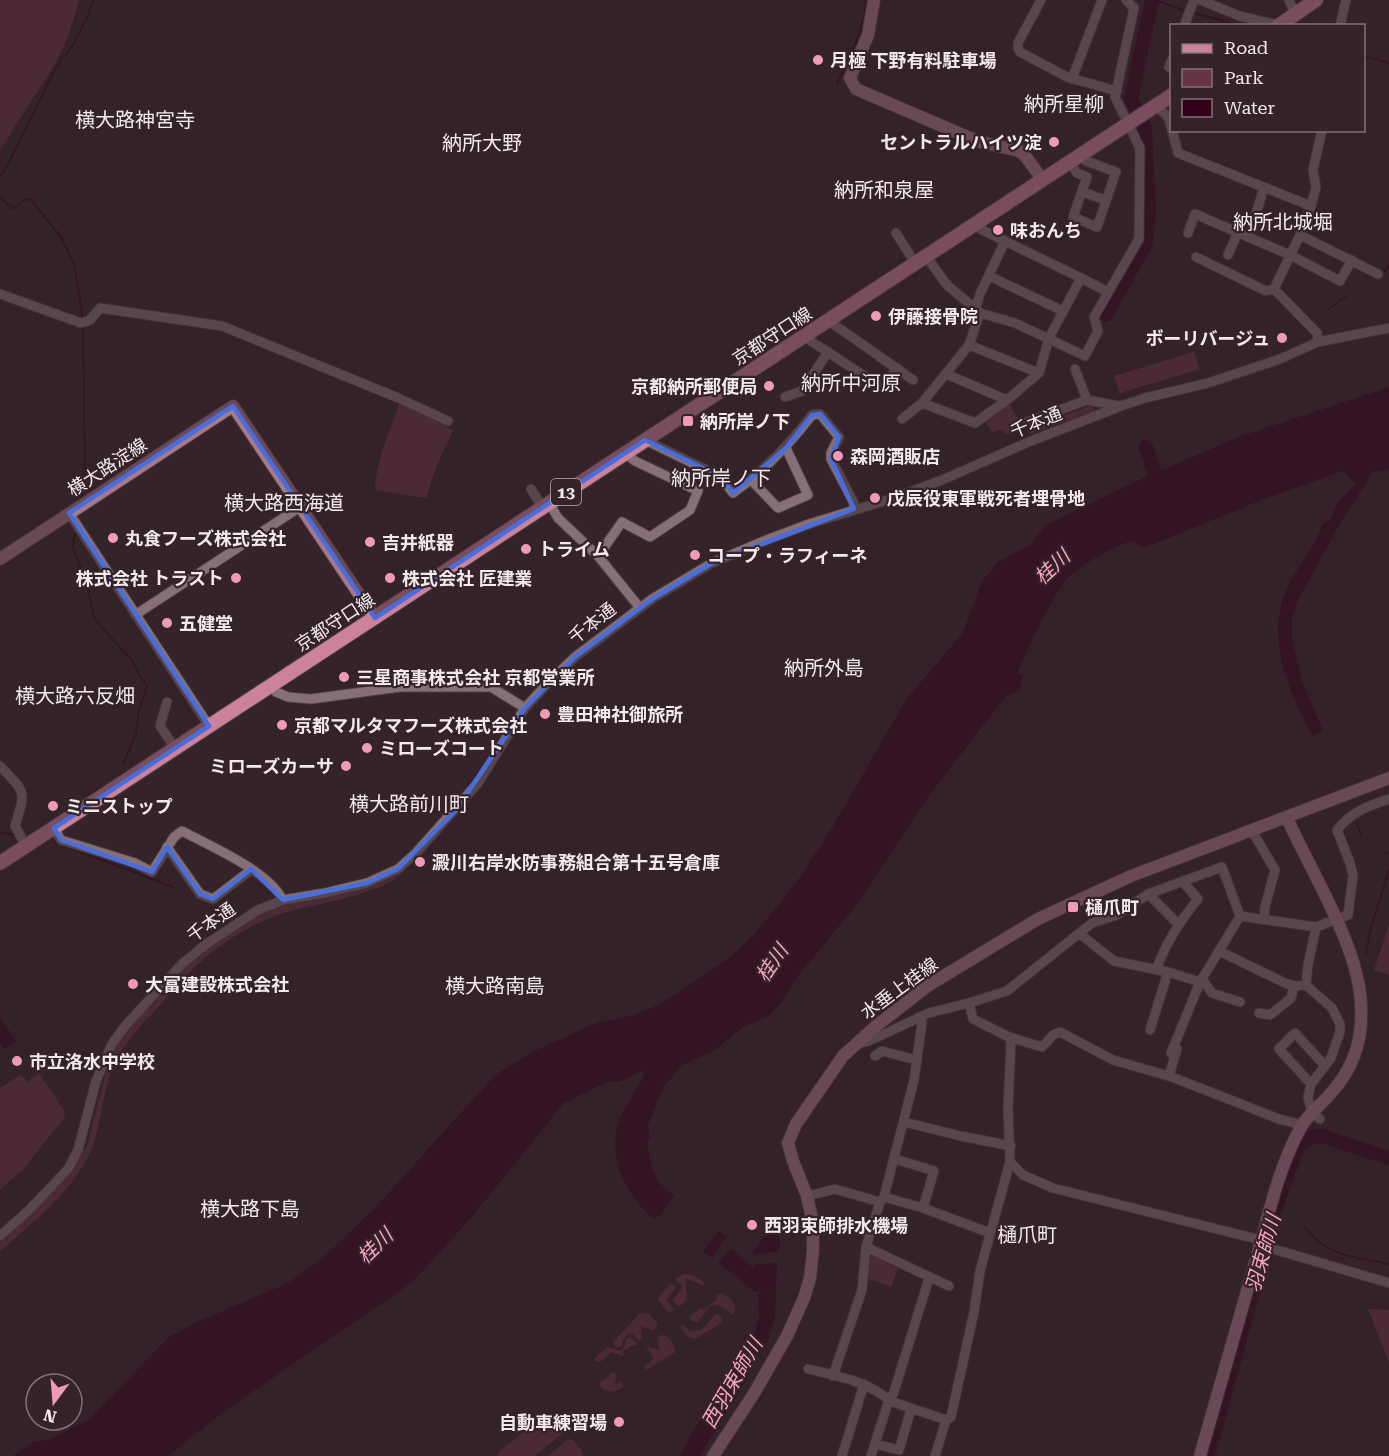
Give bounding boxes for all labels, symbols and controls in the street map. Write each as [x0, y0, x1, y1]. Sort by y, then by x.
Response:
legend [1170, 24, 1365, 132]
text: Road [1224, 37, 1269, 58]
place label: 月極 下野有料駐車場 [830, 50, 997, 71]
marker: 月極 下野有料駐車場 [811, 53, 825, 67]
text: Park [1224, 67, 1264, 88]
district label: 納所星柳 [1024, 92, 1104, 116]
text: Water [1224, 97, 1275, 118]
district label: 横大路神宮寺 [75, 108, 195, 132]
district label: 納所大野 [442, 131, 522, 155]
place label: セントラルハイツ淀 [880, 132, 1042, 153]
marker: セントラルハイツ淀 [1047, 135, 1061, 149]
district label: 納所和泉屋 [834, 178, 934, 202]
district label: 納所北城堀 [1233, 210, 1333, 234]
place label: 味おんち [1010, 220, 1082, 241]
marker: 味おんち [991, 223, 1005, 237]
street label: 京都守口線 [729, 303, 815, 369]
place label: 伊藤接骨院 [888, 306, 978, 327]
marker: 伊藤接骨院 [869, 309, 883, 323]
place label: ボーリバージュ [1146, 328, 1270, 349]
marker: ボーリバージュ [1275, 331, 1289, 345]
district label: 納所中河原 [801, 371, 901, 395]
place label: 京都納所郵便局 [631, 376, 757, 397]
marker: 京都納所郵便局 [762, 379, 776, 393]
street label: 千本通 [1007, 402, 1065, 442]
place label: 納所岸ノ下 [700, 411, 790, 432]
marker: 納所岸ノ下 [681, 414, 695, 428]
street label: 横大路淀線 [64, 434, 150, 500]
place label: 森岡酒販店 [850, 446, 940, 467]
marker: 森岡酒販店 [831, 449, 845, 463]
district label: 納所岸ノ下 [671, 466, 771, 490]
road number: 13 [551, 479, 581, 505]
place label: 戊辰役東軍戦死者埋骨地 [887, 488, 1085, 509]
district label: 横大路西海道 [224, 491, 344, 515]
marker: 戊辰役東軍戦死者埋骨地 [868, 491, 882, 505]
place label: 丸食フーズ株式会社 [125, 528, 286, 549]
marker: 丸食フーズ株式会社 [106, 531, 120, 545]
place label: 吉井紙器 [382, 532, 454, 553]
marker: 吉井紙器 [363, 535, 377, 549]
place label: トライム [538, 539, 610, 560]
marker: トライム [519, 542, 533, 556]
water label: 桂川 [1029, 543, 1076, 589]
place label: コープ・ラフィーネ [707, 545, 868, 566]
marker: コープ・ラフィーネ [688, 548, 702, 562]
place label: 株式会社 トラスト [76, 568, 224, 589]
place label: 株式会社 匠建業 [402, 568, 533, 589]
marker: 株式会社 トラスト [229, 571, 243, 585]
marker: 株式会社 匠建業 [383, 571, 397, 585]
street label: 京都守口線 [292, 589, 378, 655]
street label: 千本通 [564, 598, 620, 648]
place label: 五健堂 [179, 613, 233, 634]
marker: 五健堂 [160, 616, 174, 630]
district label: 納所外島 [784, 656, 864, 680]
place label: 三星商事株式会社 京都営業所 [356, 667, 595, 688]
marker: 三星商事株式会社 京都営業所 [337, 670, 351, 684]
district label: 横大路六反畑 [15, 684, 135, 708]
place label: 豊田神社御旅所 [557, 704, 683, 725]
marker: 豊田神社御旅所 [538, 707, 552, 721]
place label: 京都マルタマフーズ株式会社 [294, 715, 527, 736]
marker: 京都マルタマフーズ株式会社 [275, 718, 289, 732]
place label: ミローズコート [379, 738, 504, 759]
marker: ミローズコート [360, 741, 374, 755]
place label: ミローズカーサ [209, 756, 334, 777]
marker: ミローズカーサ [339, 759, 353, 773]
district label: 横大路前川町 [349, 792, 469, 816]
place label: ミニストップ [65, 796, 173, 817]
marker: ミニストップ [46, 799, 60, 813]
place label: 澱川右岸水防事務組合第十五号倉庫 [432, 852, 720, 873]
marker: 澱川右岸水防事務組合第十五号倉庫 [413, 855, 427, 869]
place label: 樋爪町 [1085, 897, 1139, 918]
street label: 千本通 [183, 898, 239, 946]
marker: 樋爪町 [1066, 900, 1080, 914]
water label: 桂川 [751, 938, 794, 986]
street label: 水垂上桂線 [856, 953, 942, 1023]
place label: 大富建設株式会社 [145, 974, 289, 995]
district label: 横大路南島 [445, 974, 545, 998]
marker: 大富建設株式会社 [126, 977, 140, 991]
place label: 市立洛水中学校 [29, 1051, 155, 1072]
marker: 市立洛水中学校 [10, 1054, 24, 1068]
district label: 横大路下島 [200, 1197, 300, 1221]
water label: 羽束師川 [1240, 1209, 1286, 1295]
place label: 西羽束師排水機場 [764, 1215, 908, 1236]
marker: 西羽束師排水機場 [745, 1218, 759, 1232]
water label: 桂川 [352, 1222, 399, 1269]
district label: 樋爪町 [997, 1223, 1057, 1247]
water label: 西羽束師川 [697, 1332, 768, 1432]
north arrow [24, 1372, 84, 1432]
text: N [41, 1405, 59, 1427]
place label: 自動車練習場 [499, 1412, 607, 1433]
marker: 自動車練習場 [612, 1415, 626, 1429]

